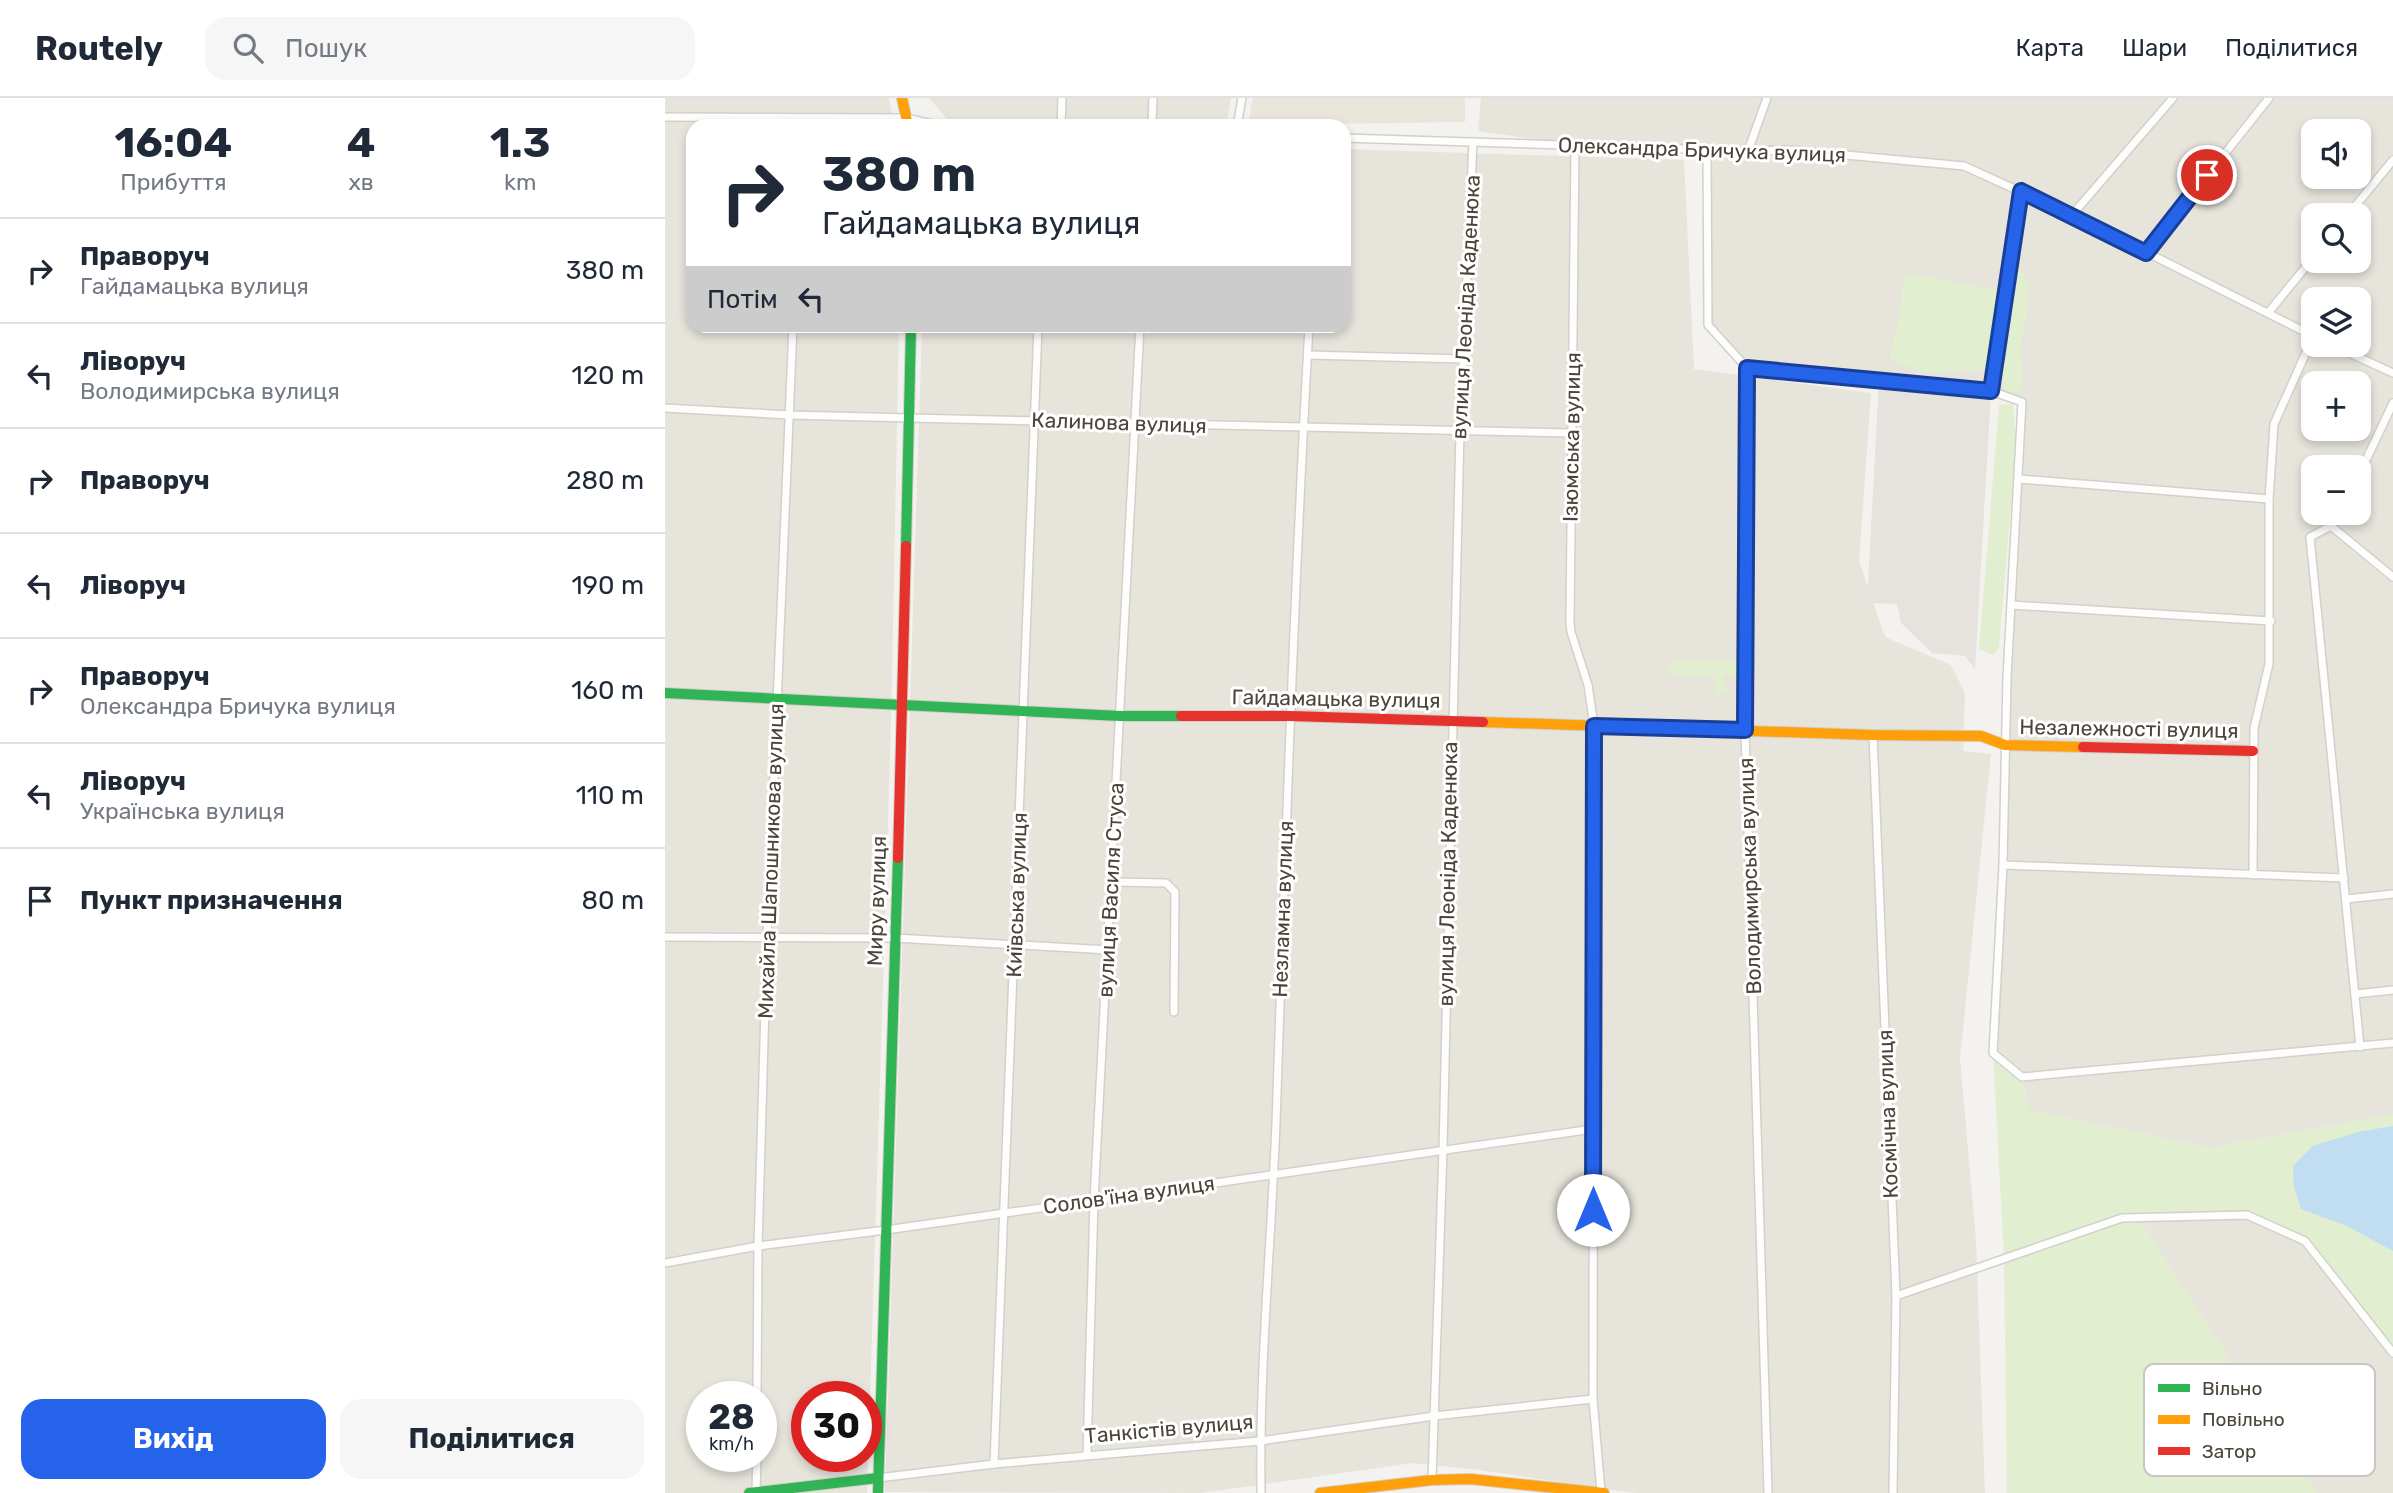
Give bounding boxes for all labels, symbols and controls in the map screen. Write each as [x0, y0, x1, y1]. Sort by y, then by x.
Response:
search box [205, 17, 695, 80]
text: Routely [35, 29, 163, 68]
icon: search [229, 29, 267, 67]
text: Пошук [285, 33, 367, 64]
text: Карта [2015, 34, 2084, 62]
text: Шари [2122, 34, 2187, 62]
text: Поділитися [2225, 34, 2358, 62]
text: 16:04 [115, 118, 232, 168]
text: 4 [347, 118, 375, 168]
text: 1.3 [490, 118, 550, 168]
map controls [2301, 119, 2371, 525]
button: sound [2301, 119, 2371, 189]
street label: Олександра Бричука вулиця [1558, 132, 1846, 167]
text: 380 m [822, 145, 976, 203]
pin [2177, 145, 2237, 205]
icon: right [707, 147, 798, 238]
icon: arrive [2188, 156, 2226, 194]
text: Прибуття [120, 168, 226, 196]
text: хв [348, 168, 374, 196]
text: km [504, 168, 536, 196]
street label: вулиця Леоніда Каденюка [1446, 174, 1485, 440]
button: search [2301, 203, 2371, 273]
text: Гайдамацька вулиця [822, 204, 1140, 242]
text: Праворуч [80, 241, 210, 272]
icon: right [21, 252, 59, 290]
text: 380 m [566, 255, 644, 286]
text: Гайдамацька вулиця [80, 272, 309, 300]
icon: left [792, 280, 830, 318]
text: Потім [707, 284, 778, 315]
button: layers [2301, 287, 2371, 357]
text: Ліворуч [80, 346, 186, 377]
street label: Ізюмська вулиця [1558, 352, 1585, 522]
icon: left [21, 357, 59, 395]
text: 120 m [572, 360, 644, 391]
button: + [2301, 371, 2371, 441]
text: Володимирська вулиця [80, 377, 340, 405]
street label: Калинова вулиця [1031, 407, 1207, 438]
button: − [2301, 455, 2371, 525]
icon: right [21, 462, 59, 500]
text: Праворуч [80, 465, 210, 496]
text: 280 m [566, 465, 644, 496]
icon: left [21, 567, 59, 605]
text: Ліворуч [80, 570, 186, 601]
text: 190 m [571, 570, 644, 601]
text: Праворуч [80, 661, 210, 692]
icon: right [21, 672, 59, 710]
text: 160 m [571, 675, 644, 706]
street label: Гайдамацька вулиця [1231, 684, 1441, 713]
text: Олександра Бричука вулиця [80, 692, 396, 720]
street label: Михайла Шапошникова вулиця [752, 703, 789, 1019]
street label: Незалежності вулиця [2019, 714, 2239, 743]
street label: вулиця Леоніда Каденюка [1433, 741, 1462, 1007]
street label: Володимирська вулиця [1733, 757, 1766, 995]
text: Ліворуч [80, 766, 186, 797]
icon: left [21, 777, 59, 815]
text: 110 m [576, 780, 644, 811]
street label: вулиця Василя Стуса [1092, 782, 1129, 998]
text: Українська вулиця [80, 797, 285, 825]
street label: Київська вулиця [1001, 812, 1032, 978]
street label: Незламна вулиця [1267, 820, 1298, 998]
street label: Миру вулиця [862, 835, 891, 967]
icon: arrive [21, 882, 59, 920]
text: Пункт призначення [80, 885, 343, 916]
text: 80 m [581, 885, 644, 916]
street label: Космічна вулиця [1872, 1029, 1903, 1199]
street label: Солов'їна вулиця [1041, 1170, 1216, 1219]
position arrow [1556, 1173, 1630, 1247]
legend [2144, 1364, 2375, 1476]
text: Вільно [2202, 1377, 2262, 1400]
speed limit sign: 30 [791, 1381, 882, 1472]
text: 28 [708, 1396, 755, 1438]
button: Вихід [21, 1399, 326, 1479]
button: Поділитися [340, 1399, 644, 1479]
text: Повільно [2202, 1408, 2285, 1431]
street label: Танкістів вулиця [1084, 1409, 1254, 1448]
text: km/h [709, 1433, 754, 1455]
text: Затор [2202, 1440, 2256, 1463]

